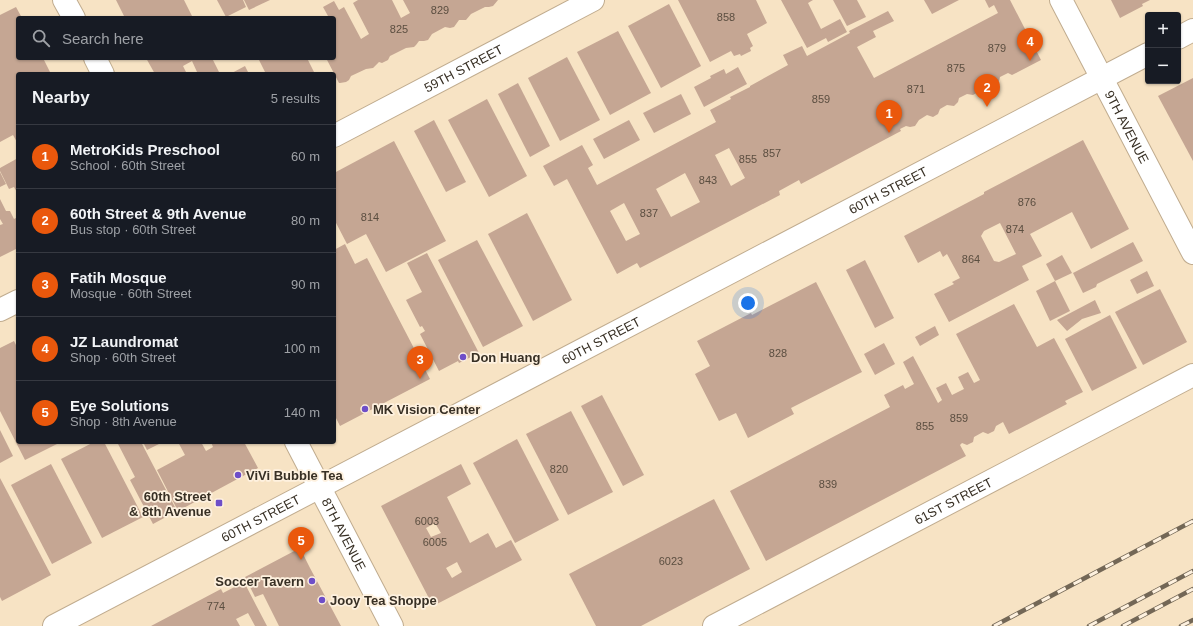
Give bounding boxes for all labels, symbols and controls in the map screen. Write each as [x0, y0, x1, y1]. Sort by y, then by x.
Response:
house number: 829 [431, 4, 449, 16]
house number: 858 [717, 11, 735, 23]
map controls [1145, 12, 1181, 84]
button: + [1145, 12, 1181, 48]
search box [16, 16, 336, 60]
house number: 825 [390, 23, 408, 35]
icon: search [30, 27, 52, 49]
pin: 4 [1017, 28, 1043, 61]
text: Search here [62, 30, 144, 47]
street label: 59TH STREET [422, 42, 505, 95]
house number: 879 [988, 42, 1006, 54]
button: − [1145, 48, 1181, 84]
house number: 875 [947, 62, 965, 74]
pin: 2 [974, 74, 1000, 107]
house number: 871 [907, 83, 925, 95]
text: Nearby [32, 88, 90, 107]
street label: 9TH AVENUE [1102, 88, 1152, 166]
text: 5 results [271, 91, 320, 106]
house number: 859 [812, 93, 830, 105]
pin: 1 [876, 100, 902, 133]
text: MetroKids Preschool [70, 141, 220, 158]
house number: 857 [763, 147, 781, 159]
text: 1 [41, 149, 49, 164]
text: 60 m [291, 149, 320, 164]
house number: 855 [739, 153, 757, 165]
text: School · 60th Street [70, 158, 185, 173]
street label: 60TH STREET [846, 164, 930, 217]
house number: 843 [699, 174, 717, 186]
house number: 876 [1018, 196, 1036, 208]
text: 60th Street & 9th Avenue [70, 205, 246, 222]
house number: 837 [640, 207, 658, 219]
house number: 814 [361, 211, 379, 223]
text: 2 [41, 213, 49, 228]
text: 80 m [291, 213, 320, 228]
text: Bus stop · 60th Street [70, 222, 196, 237]
house number: 874 [1006, 223, 1024, 235]
house number: 864 [962, 253, 980, 265]
text: Fatih Mosque [70, 269, 167, 286]
text: 3 [41, 277, 49, 292]
text: 90 m [291, 277, 320, 292]
text: Mosque · 60th Street [70, 286, 191, 301]
your location [738, 293, 758, 313]
street label: 60TH STREET [559, 314, 643, 367]
text: JZ Laundromat [70, 333, 178, 350]
text: 4 [41, 341, 49, 356]
text: 100 m [284, 341, 320, 356]
pin: 3 [407, 346, 433, 379]
house number: 828 [769, 347, 787, 359]
text: Shop · 60th Street [70, 350, 176, 365]
place label: Don Huang [471, 350, 540, 365]
marker: Don Huang [458, 352, 468, 362]
text: Eye Solutions [70, 397, 169, 414]
place label: MK Vision Center [373, 402, 480, 417]
marker: MK Vision Center [360, 404, 370, 414]
text: 5 [41, 405, 49, 420]
text: 140 m [284, 405, 320, 420]
house number: 859 [950, 412, 968, 424]
text: Shop · 8th Avenue [70, 414, 177, 429]
house number: 855 [916, 420, 934, 432]
house number: 820 [550, 463, 568, 475]
place label: ViVi Bubble Tea [246, 468, 344, 483]
marker: ViVi Bubble Tea [233, 470, 243, 480]
street label: 61ST STREET [912, 475, 995, 528]
house number: 839 [819, 478, 837, 490]
place label: 60th Street & 8th Avenue [129, 489, 212, 519]
street label: 60TH STREET [219, 492, 303, 545]
street label: 8TH AVENUE [319, 496, 369, 574]
marker: 60th Street & 8th Avenue [214, 498, 224, 508]
house number: 6003 [415, 515, 439, 527]
pin: 5 [288, 527, 314, 560]
house number: 6005 [423, 536, 447, 548]
house number: 6023 [659, 555, 683, 567]
place label: Soccer Tavern [215, 574, 304, 589]
marker: Soccer Tavern [307, 576, 317, 586]
place label: Jooy Tea Shoppe [330, 593, 437, 608]
marker: Jooy Tea Shoppe [317, 595, 327, 605]
house number: 774 [207, 600, 225, 612]

